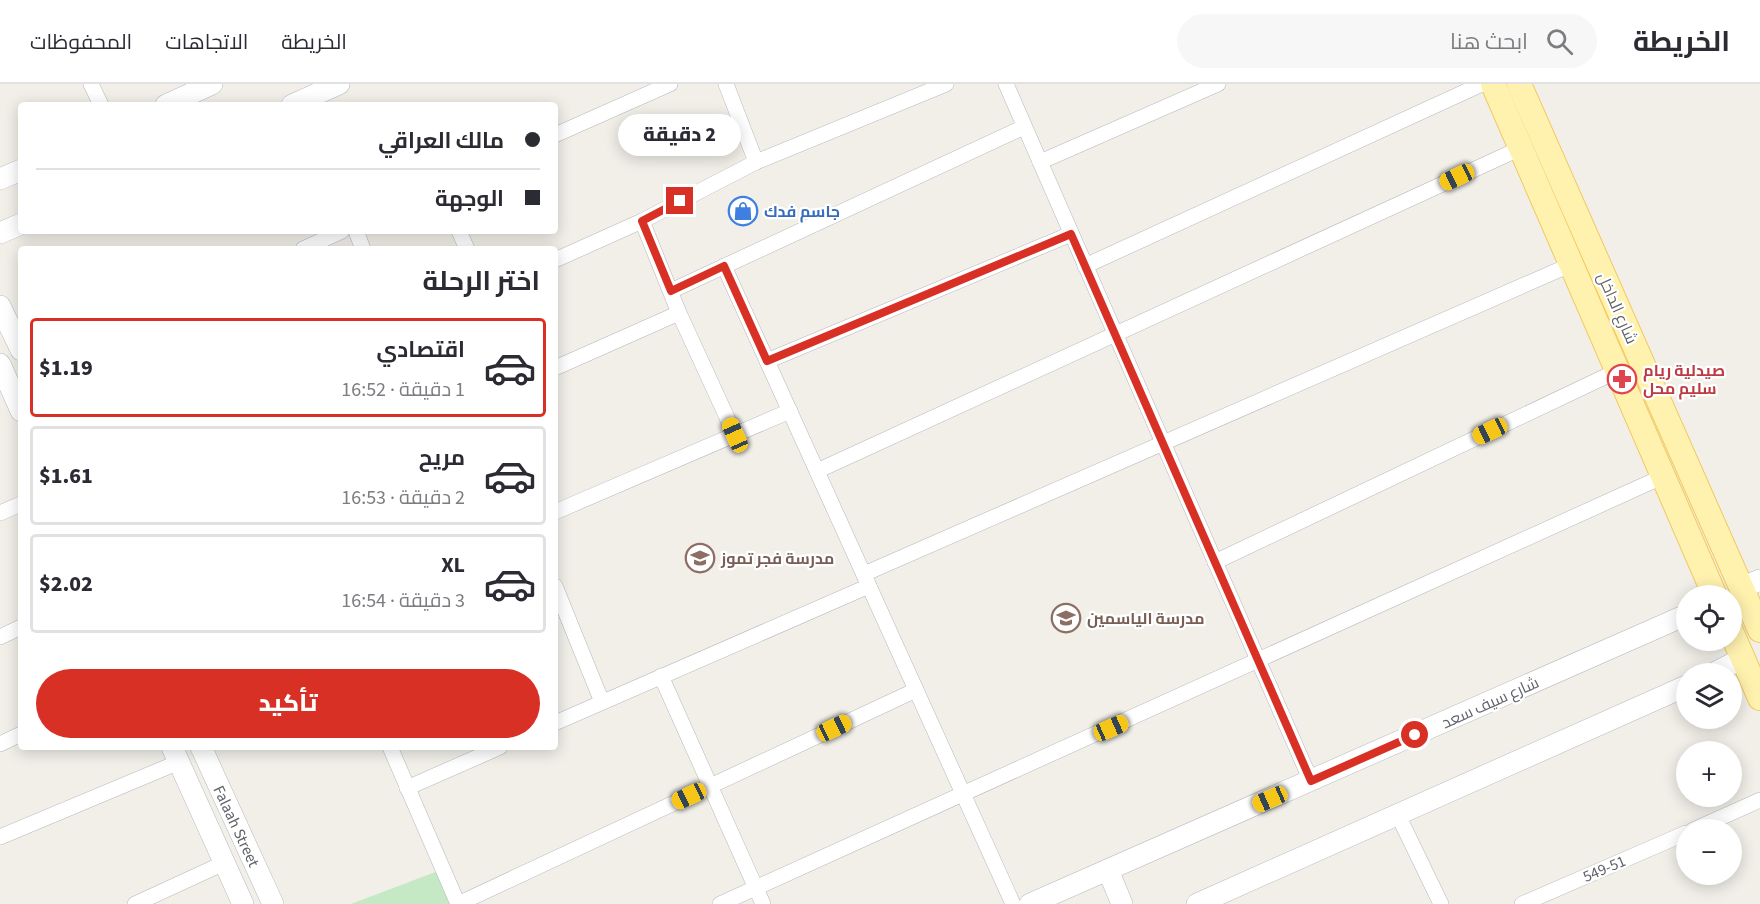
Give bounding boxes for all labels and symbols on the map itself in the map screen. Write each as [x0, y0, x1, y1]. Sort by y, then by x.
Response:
callout: 2 دقيقة [618, 114, 742, 156]
car [1437, 161, 1477, 193]
route end [666, 187, 693, 214]
shop icon: جاسم فدك [727, 195, 759, 227]
place label: جاسم فدك [764, 201, 840, 223]
street label: شارع الداخل [1592, 269, 1643, 348]
place label: صيدلية ريام سليم محل [1643, 360, 1725, 400]
pharmacy icon: صيدلية ريام سليم محل [1606, 363, 1638, 395]
car [719, 415, 751, 455]
car [1470, 415, 1510, 447]
school or university icon: مدرسة فجر تموز [684, 542, 716, 574]
place label: مدرسة فجر تموز [720, 548, 834, 570]
school or university icon: مدرسة الياسمين [1050, 602, 1082, 634]
place label: مدرسة الياسمين [1087, 608, 1205, 630]
street label: شارع سيف سعد [1438, 672, 1542, 734]
car [814, 712, 854, 744]
car [1091, 712, 1131, 744]
route start [1401, 721, 1428, 748]
car [669, 780, 709, 812]
street label: Falaah Street [208, 782, 265, 871]
car [1250, 783, 1290, 815]
street label: 549-51 [1579, 850, 1629, 888]

